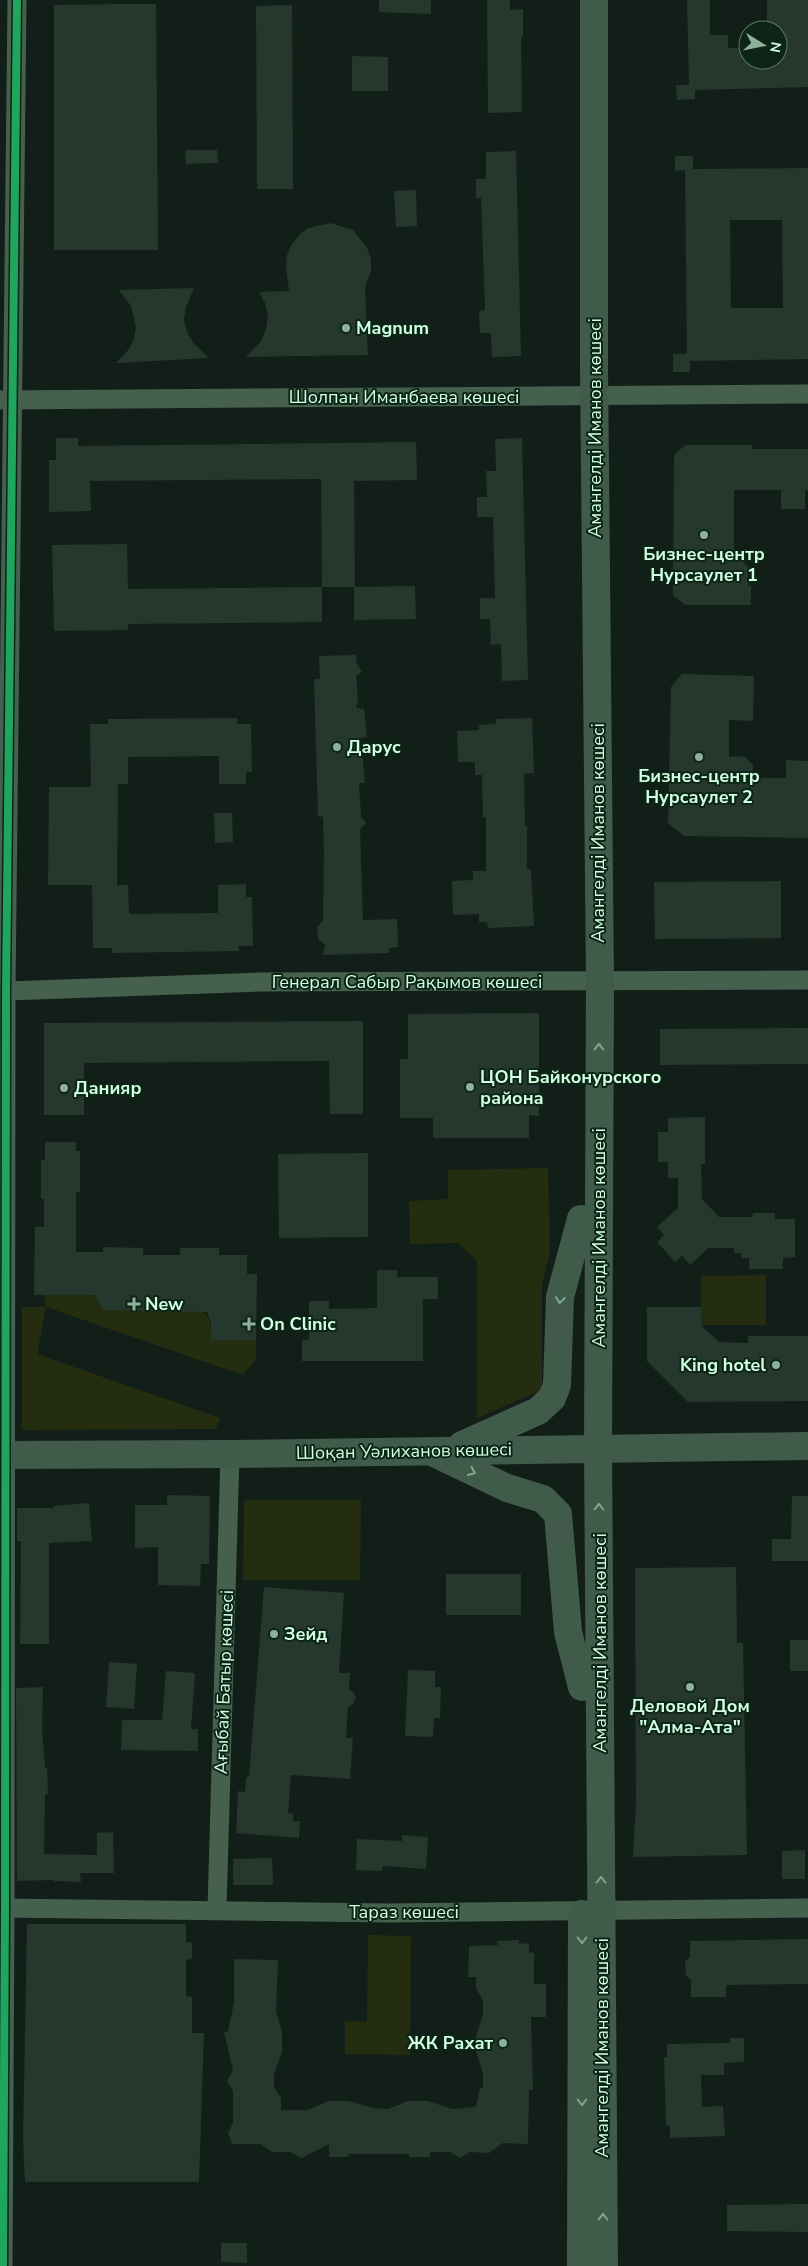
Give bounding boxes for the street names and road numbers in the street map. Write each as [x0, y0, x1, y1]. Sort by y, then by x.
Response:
street label: Амангелді Иманов көшесі [583, 318, 607, 538]
street label: Шолпан Иманбаева көшесі [289, 385, 519, 409]
street label: Амангелді Иманов көшесі [586, 723, 610, 943]
street label: Генерал Сабыр Рақымов көшесі [272, 970, 542, 994]
street label: Амангелді Иманов көшесі [587, 1128, 611, 1348]
street label: Шоқан Уәлиханов көшесі [296, 1437, 512, 1465]
street label: Амангелді Иманов көшесі [588, 1533, 612, 1753]
street label: Ағыбай Батыр көшесі [209, 1590, 239, 1774]
street label: Тараз көшесі [349, 1900, 459, 1924]
street label: Амангелді Иманов көшесі [590, 1938, 614, 2158]

